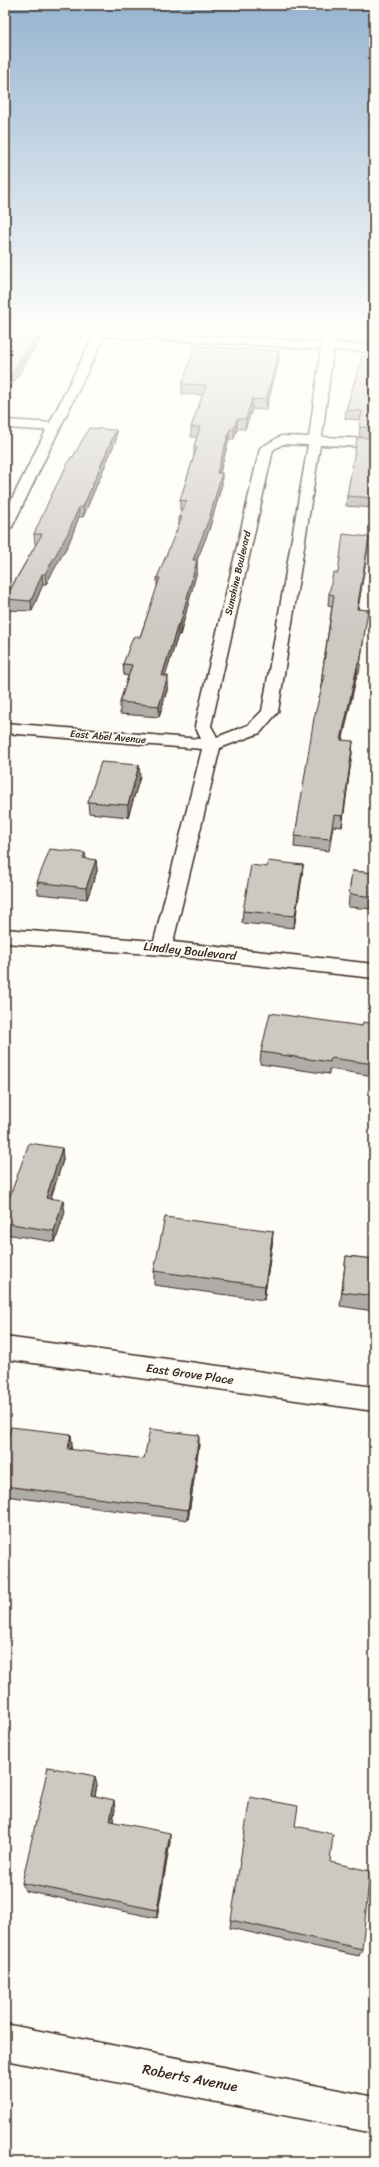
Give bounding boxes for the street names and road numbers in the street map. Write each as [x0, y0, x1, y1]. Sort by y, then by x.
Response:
street label: Sunshine Boulevard [220, 528, 257, 617]
street label: East Abel Avenue [69, 725, 147, 749]
street label: Lindley Boulevard [143, 935, 238, 967]
street label: East Grove Place [145, 1357, 235, 1391]
street label: Roberts Avenue [140, 2057, 240, 2100]

